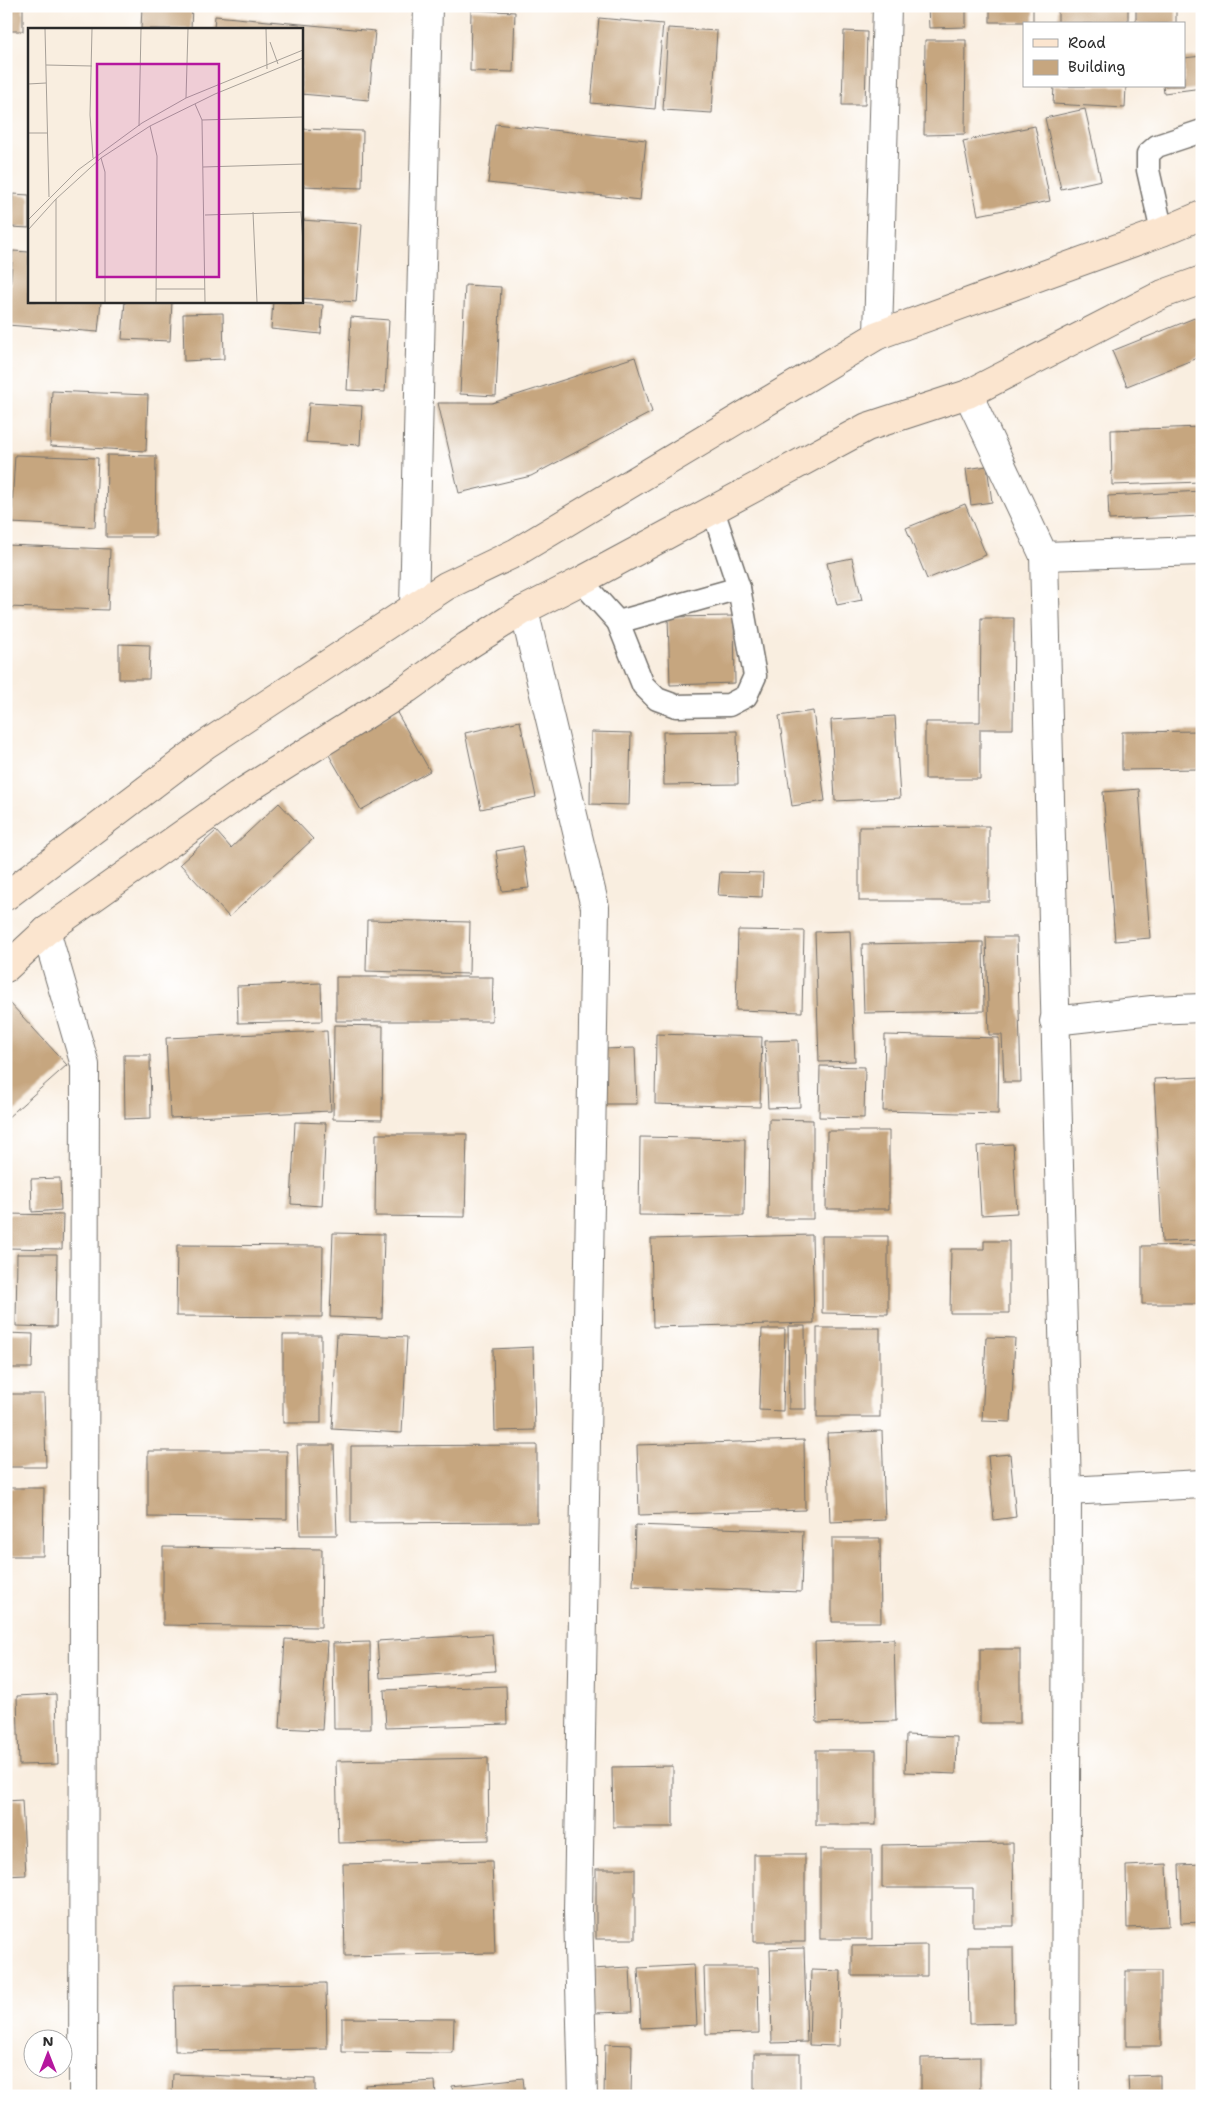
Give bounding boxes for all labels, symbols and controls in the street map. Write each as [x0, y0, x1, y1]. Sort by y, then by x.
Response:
legend [1023, 22, 1186, 88]
inset map [28, 28, 302, 302]
text: Road [1068, 33, 1106, 53]
text: Building [1068, 57, 1125, 77]
north arrow [22, 2030, 72, 2080]
text: N [42, 2032, 54, 2050]

